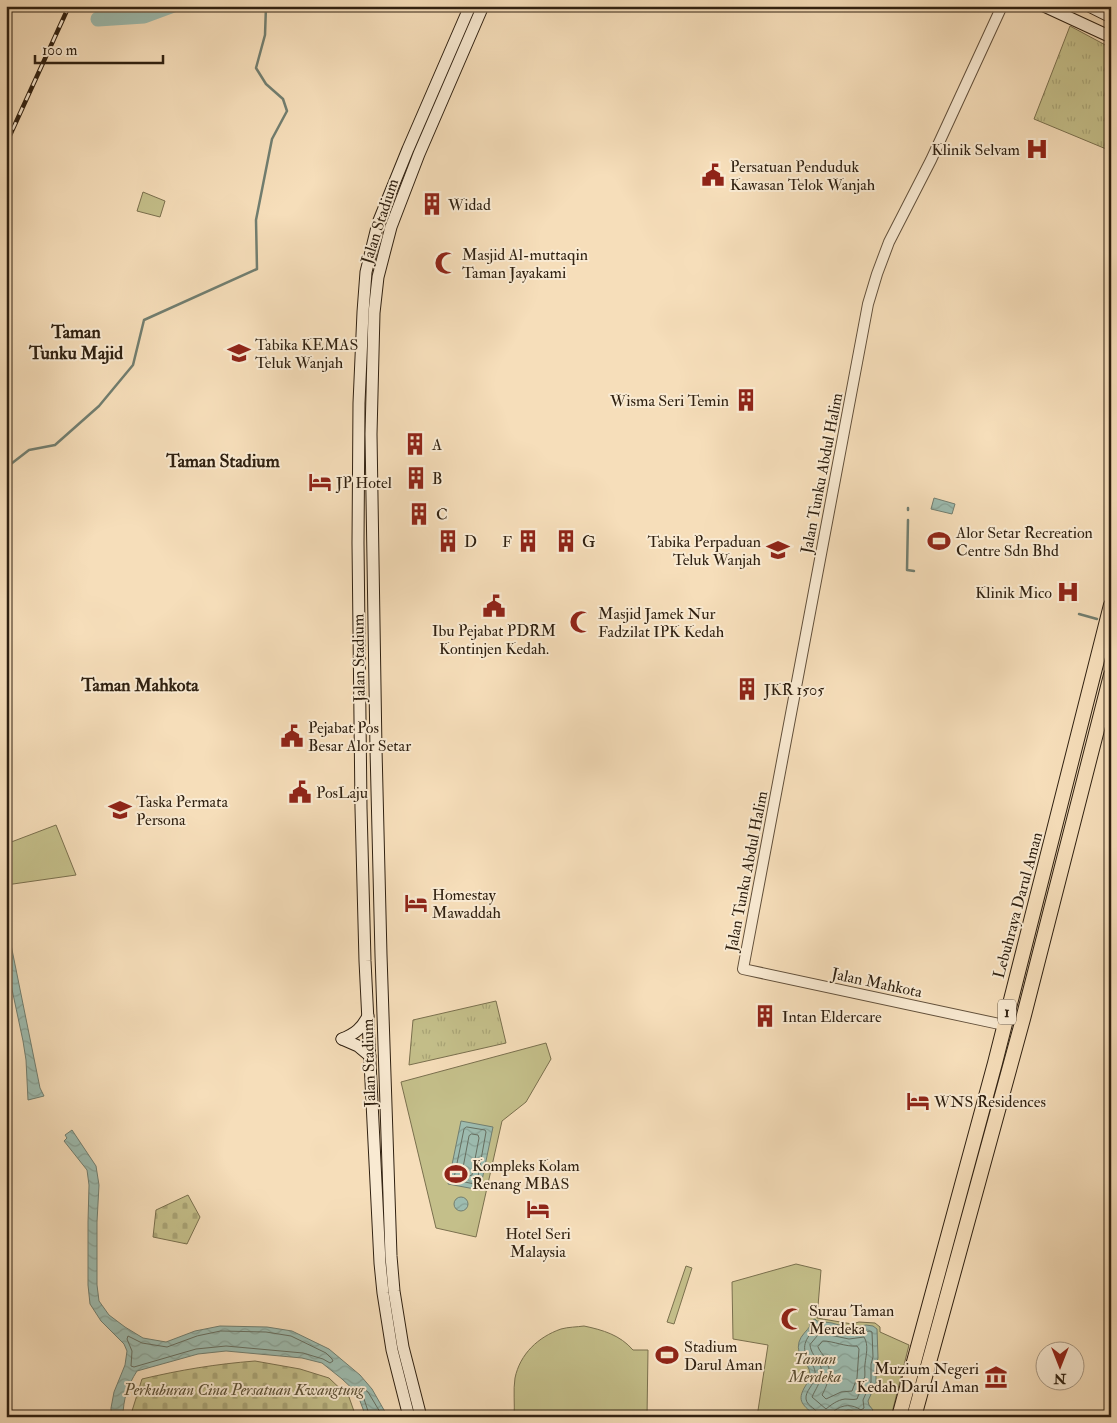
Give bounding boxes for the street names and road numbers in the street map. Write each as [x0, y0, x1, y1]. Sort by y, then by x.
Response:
street label: Jalan Stadium [356, 176, 404, 268]
street label: Jalan Tunku Abdul Halim [796, 391, 848, 556]
street label: Jalan Stadium [348, 613, 371, 703]
street label: Jalan Tunku Abdul Halim [721, 789, 773, 954]
street label: Lebuhraya Darul Aman [989, 830, 1047, 981]
street label: Jalan Mahkota [828, 963, 924, 1003]
road number: 1 [998, 1000, 1016, 1024]
street label: Jalan Stadium [357, 1018, 382, 1109]

